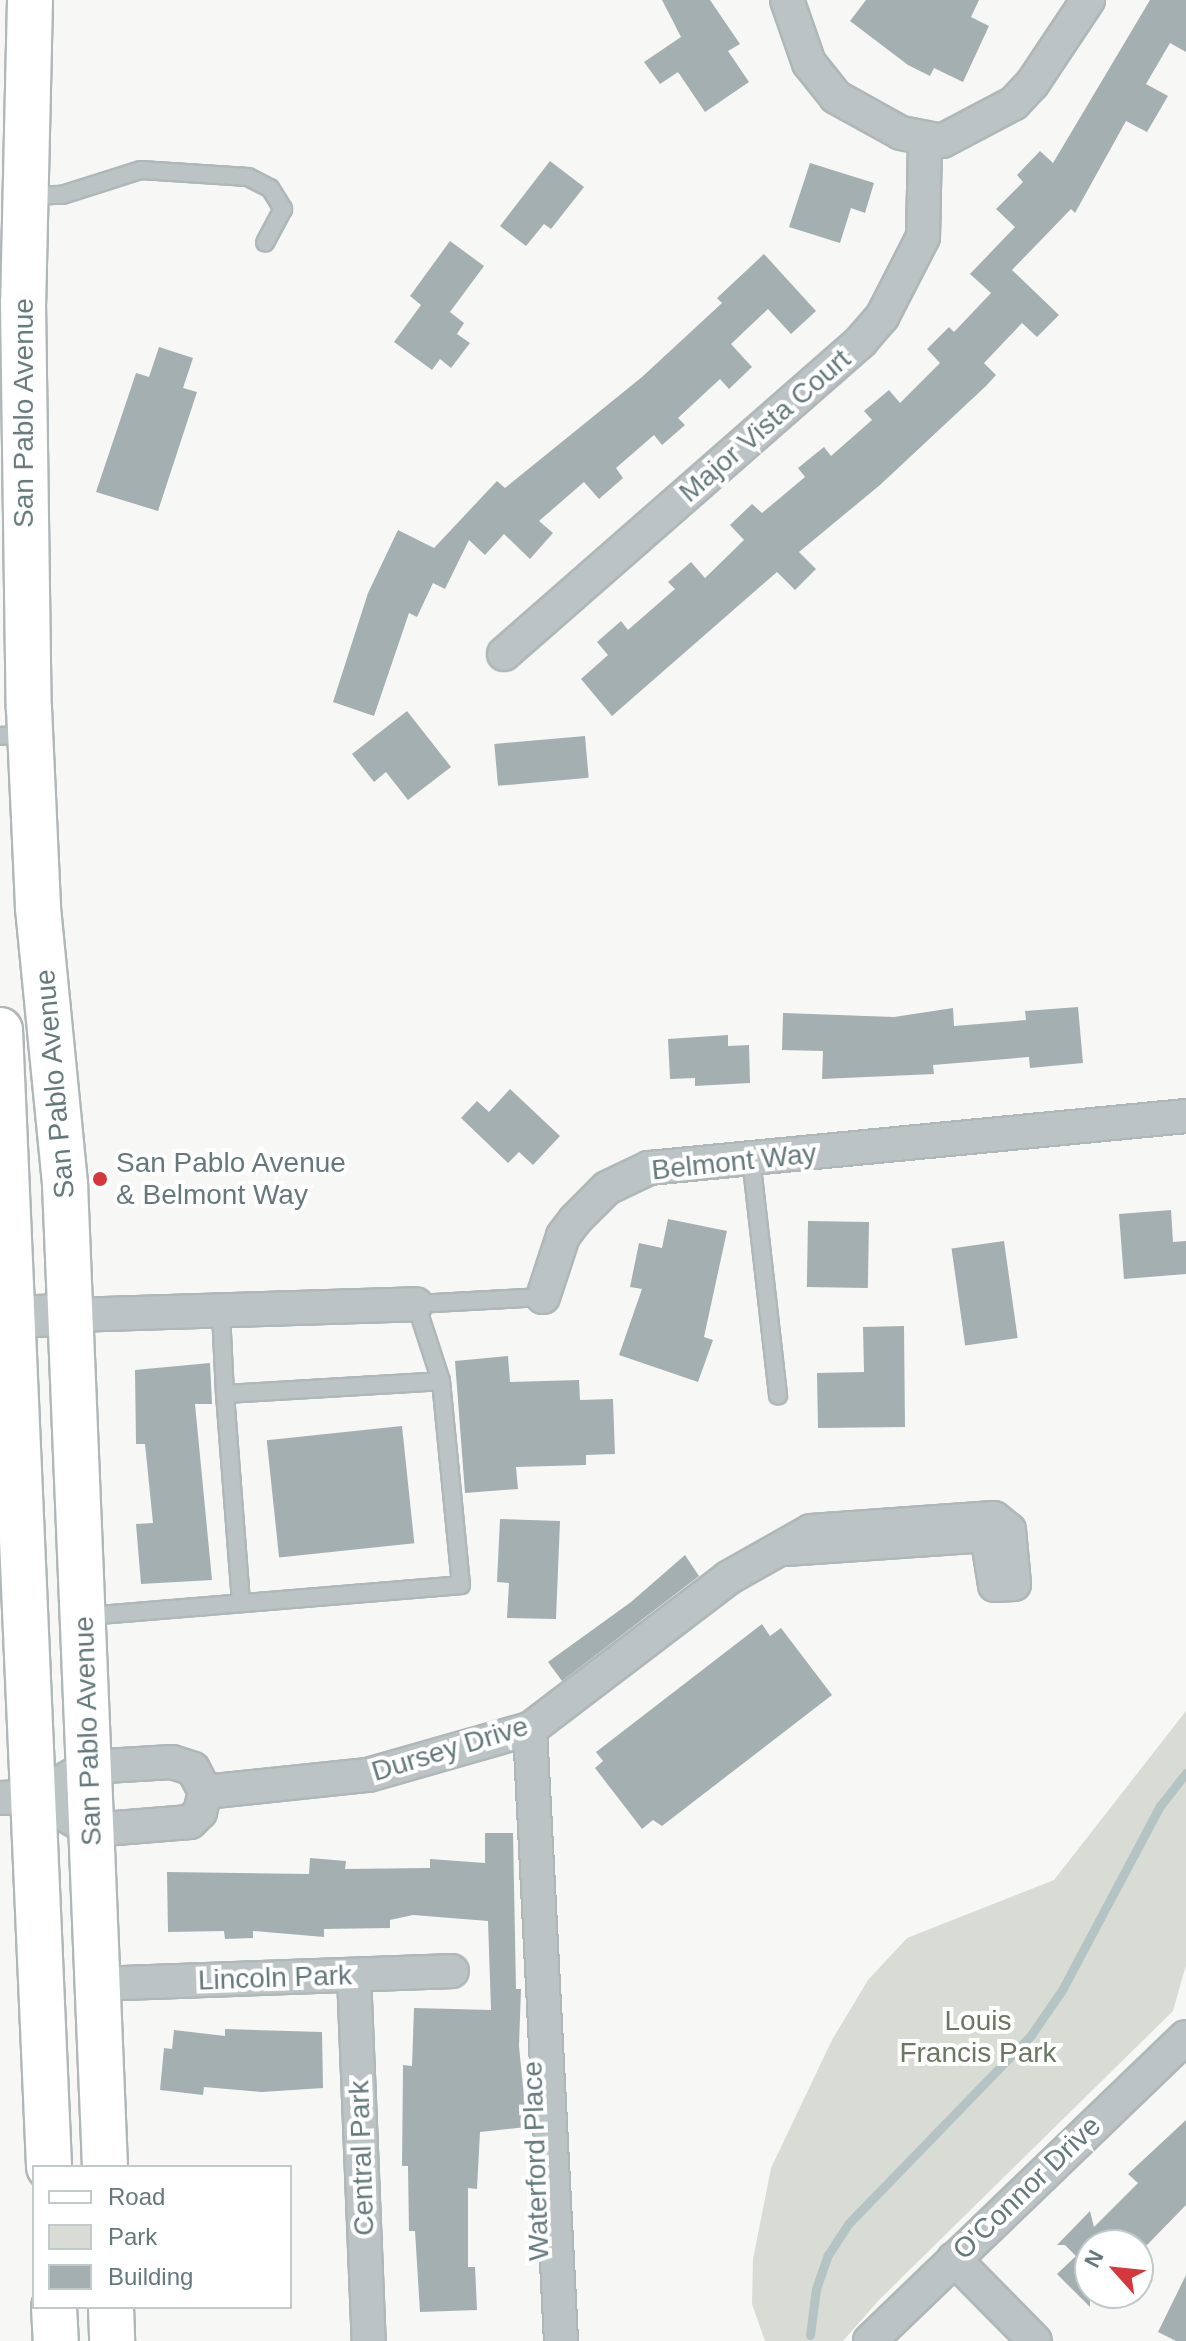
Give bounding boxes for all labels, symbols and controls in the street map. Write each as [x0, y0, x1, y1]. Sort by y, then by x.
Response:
street label: San Pablo Avenue [7, 297, 41, 529]
street label: Major Vista Court [673, 343, 857, 509]
street label: San Pablo Avenue [28, 967, 82, 1201]
street label: Belmont Way [650, 1137, 818, 1187]
place label: San Pablo Avenue & Belmont Way [116, 1146, 347, 1212]
marker: San Pablo Avenue & Belmont Way [91, 1170, 109, 1188]
street label: San Pablo Avenue [67, 1615, 109, 1847]
street label: Dursey Drive [368, 1709, 532, 1789]
street label: Lincoln Park [197, 1959, 353, 1997]
park label: Louis Francis Park [899, 2004, 1057, 2070]
street label: Waterford Place [516, 2061, 556, 2261]
street label: Central Park [342, 2080, 382, 2236]
street label: O'Connor Drive [946, 2109, 1108, 2267]
legend [32, 2165, 292, 2309]
text: Road [108, 2183, 165, 2210]
text: Park [108, 2223, 157, 2250]
north arrow [1074, 2229, 1154, 2309]
text: N [1079, 2246, 1109, 2272]
text: Building [108, 2263, 193, 2290]

